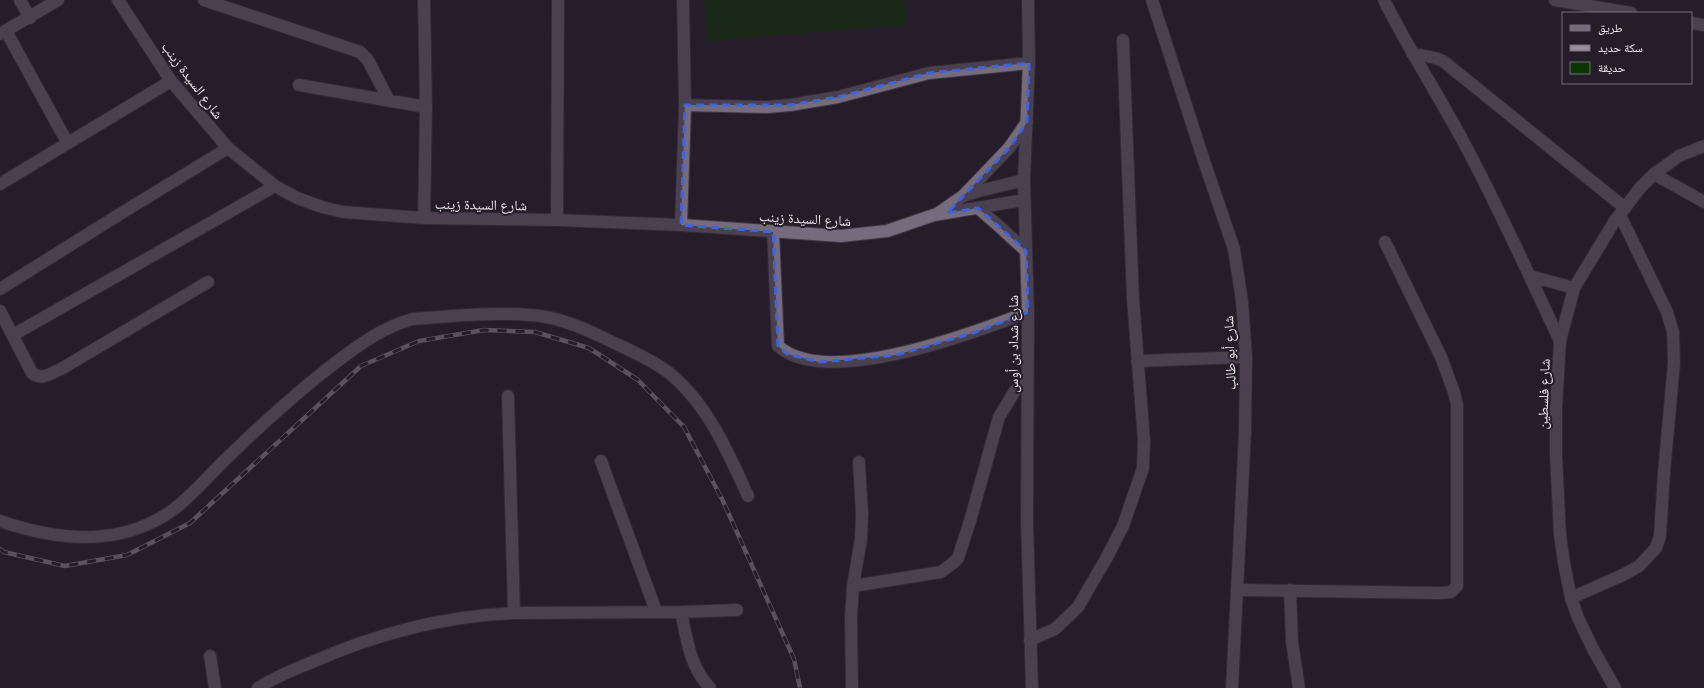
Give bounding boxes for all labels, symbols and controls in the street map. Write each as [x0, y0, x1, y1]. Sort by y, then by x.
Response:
legend [1562, 12, 1692, 84]
text: طريق [1598, 20, 1623, 35]
street label: شارع السيدة زينب [157, 37, 228, 123]
text: سكة حديد [1598, 40, 1643, 55]
text: حديقة [1598, 60, 1626, 75]
street label: شارع السيدة زينب [435, 194, 527, 215]
street label: شارع السيدة زينب [758, 206, 851, 231]
street label: شارع شداد بن أوس [1003, 295, 1023, 393]
street label: شارع أبو طالب [1218, 315, 1241, 390]
street label: شارع فلسطين [1532, 358, 1555, 430]

